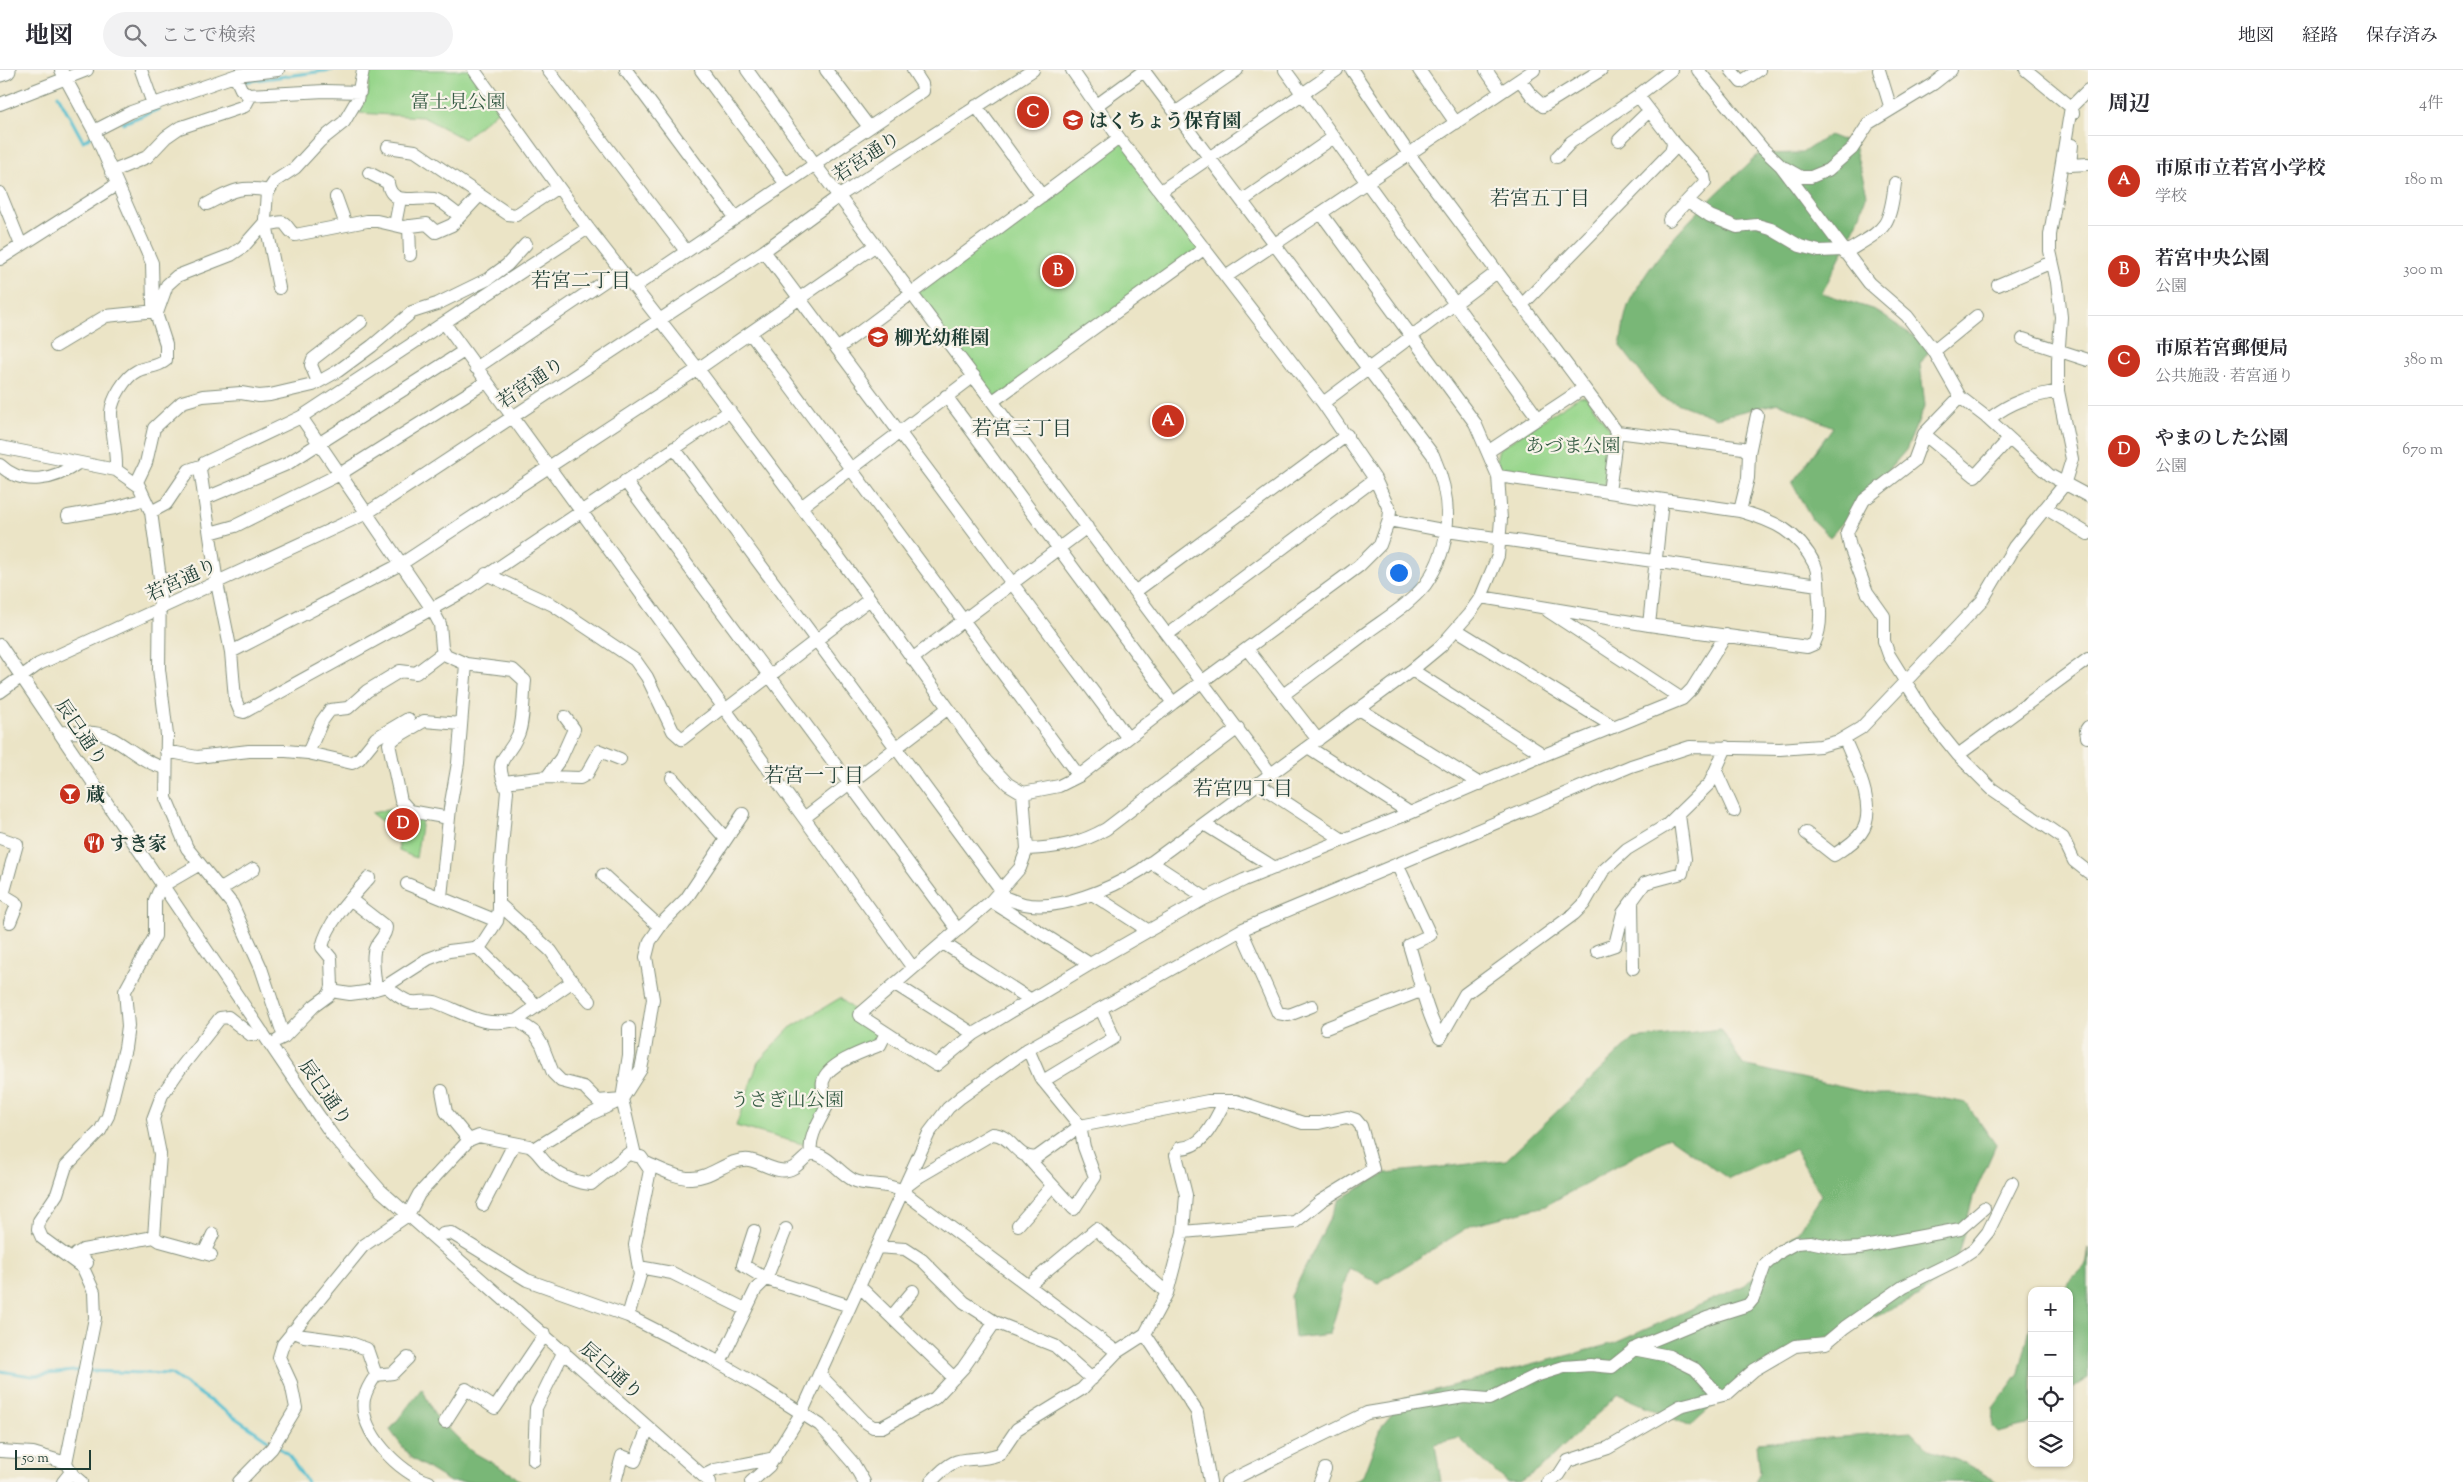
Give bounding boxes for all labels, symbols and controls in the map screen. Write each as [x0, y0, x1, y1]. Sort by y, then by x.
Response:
search box [103, 12, 453, 57]
text: 地図 [25, 20, 73, 54]
icon: search [121, 21, 149, 49]
text: ここで検索 [161, 23, 256, 50]
text: 地図 [2238, 24, 2274, 50]
text: 経路 [2302, 24, 2338, 50]
text: 保存済み [2366, 24, 2438, 50]
park label: 富士見公園 [410, 90, 506, 117]
text: 周辺 [2108, 90, 2150, 120]
pin: C [1017, 93, 1049, 131]
text: 4件 [2419, 93, 2443, 116]
school or university icon: はくちょう保育園 [1061, 108, 1085, 132]
place label: はくちょう保育園 [1089, 109, 1241, 136]
street label: 若宮通り [828, 126, 907, 190]
text: 市原市立若宮小学校 [2155, 156, 2326, 183]
text: A [2118, 169, 2131, 192]
text: 180 m [2404, 169, 2443, 192]
district label: 若宮五丁目 [1490, 186, 1590, 215]
text: 学校 [2155, 186, 2187, 209]
text: 若宮中央公園 [2155, 246, 2269, 273]
pin: B [1042, 252, 1074, 290]
text: B [2119, 259, 2129, 282]
text: 300 m [2403, 259, 2443, 282]
district label: 若宮二丁目 [531, 268, 631, 297]
text: 公園 [2155, 276, 2187, 299]
school or university icon: 柳光幼稚園 [866, 325, 890, 349]
place label: 柳光幼稚園 [894, 326, 989, 353]
text: 市原若宮郵便局 [2155, 336, 2288, 363]
text: C [2118, 349, 2130, 372]
text: 380 m [2403, 349, 2443, 372]
street label: 若宮通り [492, 352, 570, 417]
text: 公共施設 · 若宮通り [2155, 366, 2294, 389]
pin: A [1152, 402, 1184, 440]
district label: 若宮三丁目 [972, 416, 1072, 445]
text: やまのした公園 [2155, 426, 2288, 453]
park label: あづま公園 [1525, 434, 1621, 461]
text: D [2118, 439, 2130, 462]
text: 670 m [2402, 439, 2443, 462]
text: 公園 [2155, 456, 2187, 479]
street label: 若宮通り [142, 553, 222, 610]
your location [1386, 560, 1412, 586]
street label: 辰巳通り [47, 694, 112, 772]
district label: 若宮一丁目 [764, 763, 864, 792]
district label: 若宮四丁目 [1193, 776, 1293, 805]
bar icon: 蔵 [58, 782, 82, 806]
place label: 蔵 [86, 783, 105, 810]
pin: D [387, 805, 419, 843]
restaurant icon: すき家 [82, 831, 106, 855]
place label: すき家 [110, 832, 167, 859]
street label: 辰巳通り [291, 1055, 357, 1132]
park label: うさぎ山公園 [730, 1088, 844, 1115]
map controls [2028, 1287, 2073, 1467]
button: + [2028, 1287, 2073, 1332]
button: − [2028, 1332, 2073, 1377]
street label: 辰巳通り [573, 1336, 648, 1407]
button: locate [2028, 1377, 2073, 1422]
button: layers [2028, 1422, 2073, 1467]
scale bar [15, 1447, 91, 1470]
text: 50 m [22, 1449, 49, 1469]

